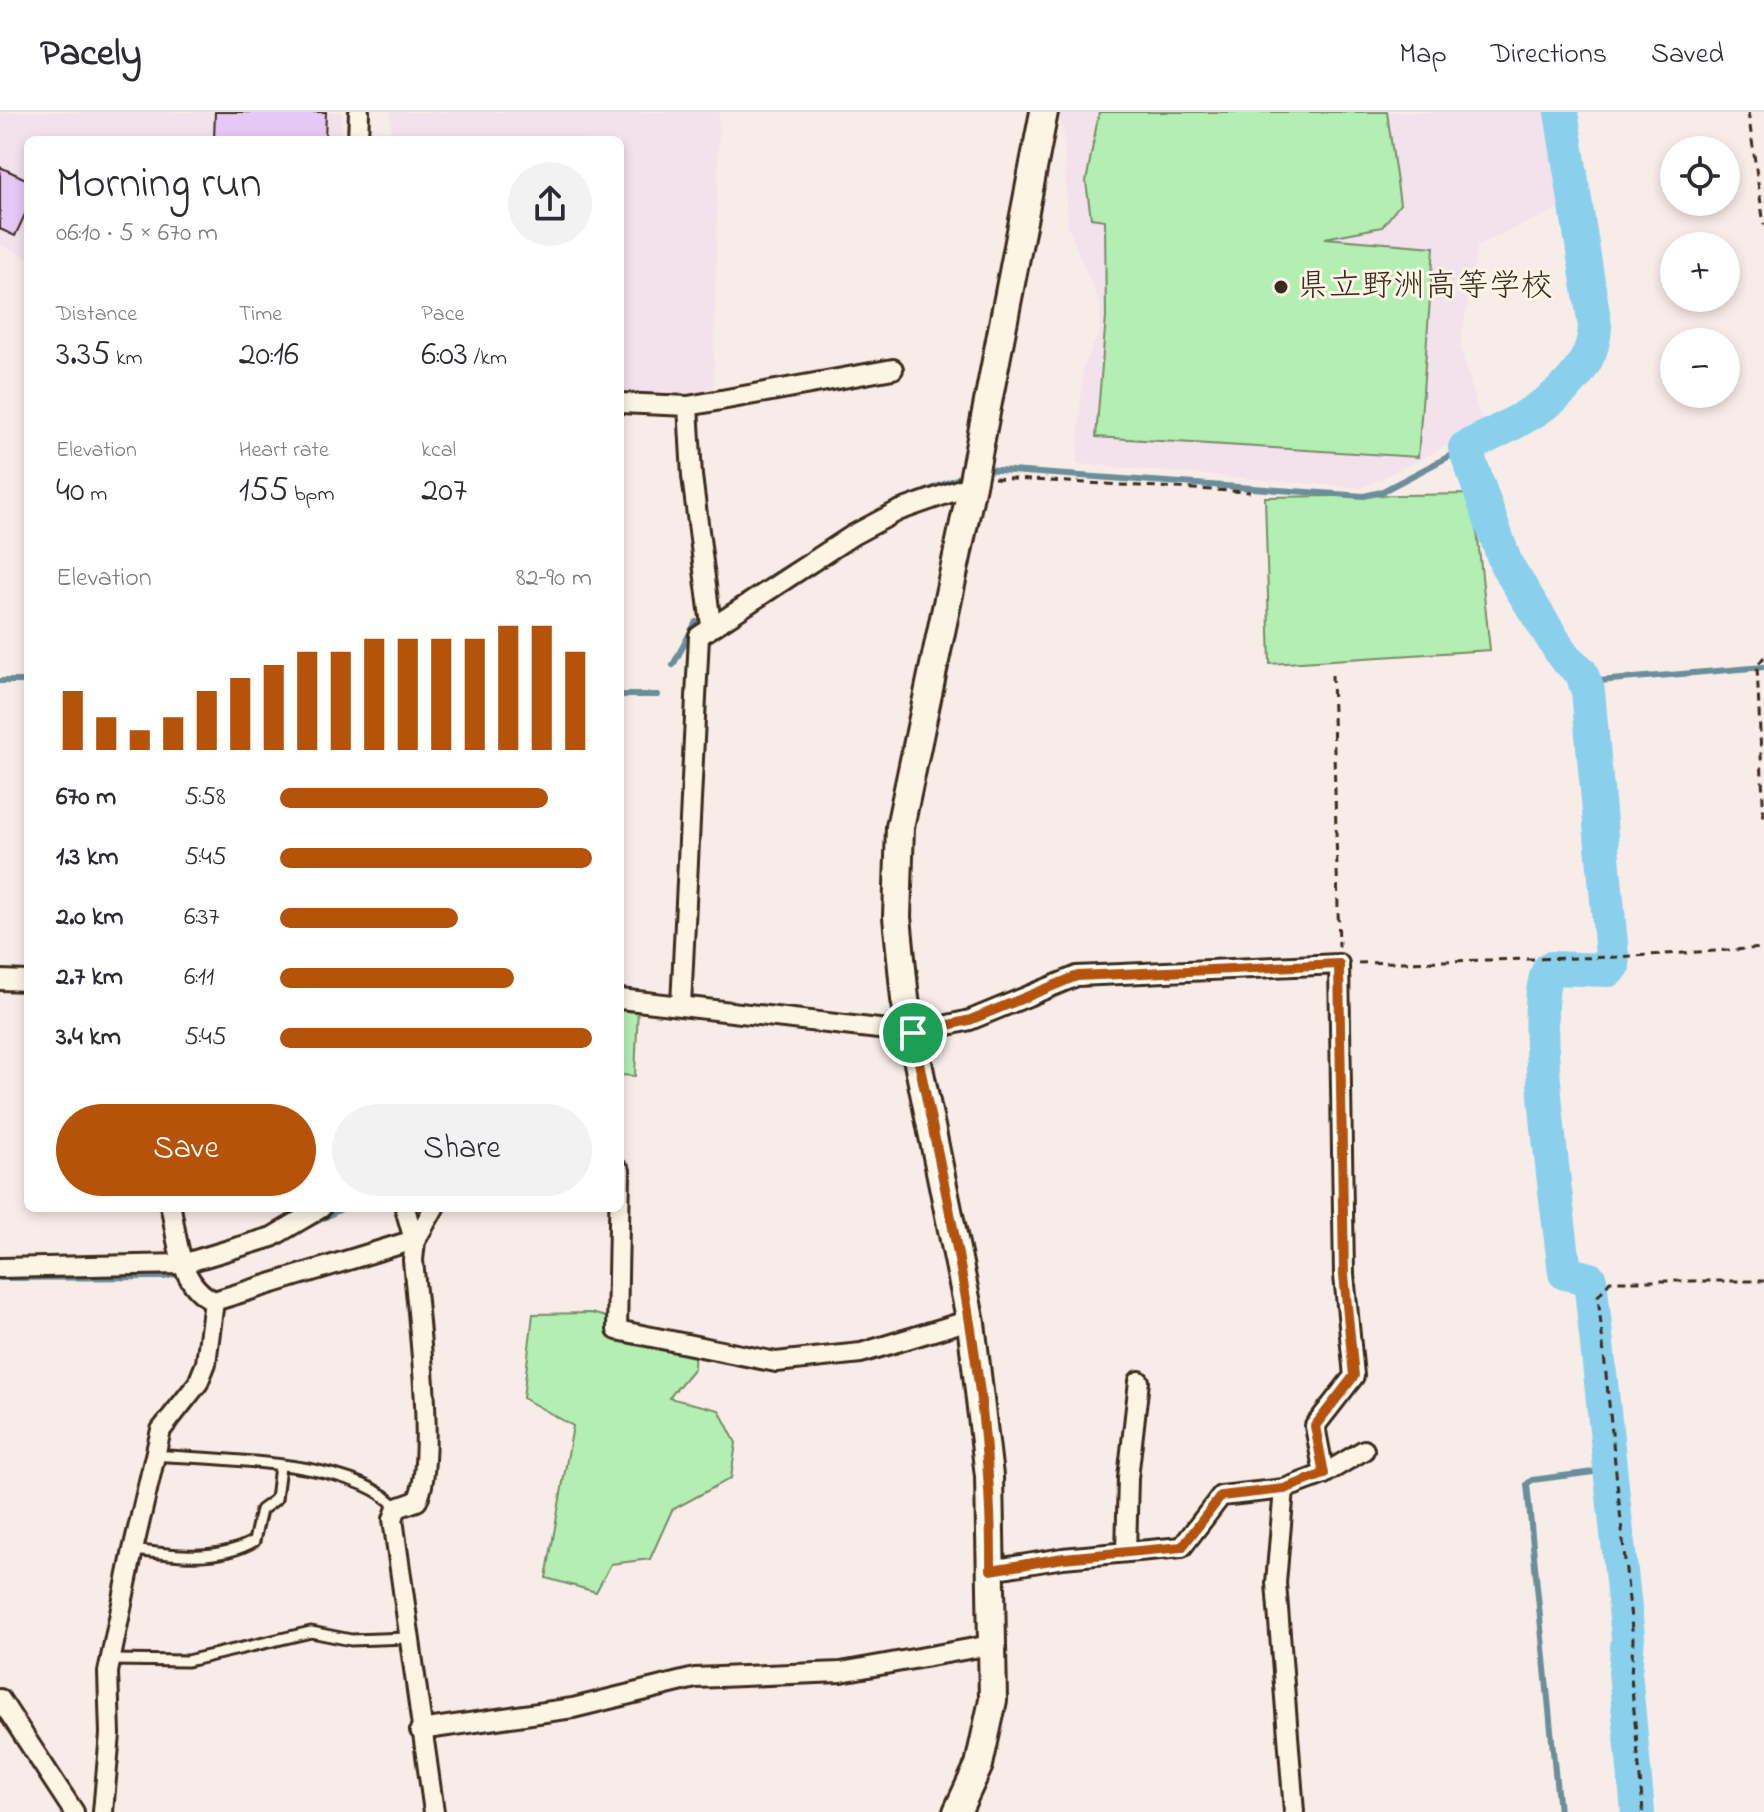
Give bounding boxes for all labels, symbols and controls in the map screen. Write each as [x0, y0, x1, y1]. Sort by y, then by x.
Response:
text: Pacely [40, 27, 142, 83]
text: Map [1399, 35, 1447, 76]
text: Directions [1491, 35, 1607, 76]
text: Saved [1651, 35, 1724, 76]
map controls [1660, 136, 1740, 408]
button: locate [1660, 136, 1740, 216]
text: Morning run [56, 153, 262, 217]
button: share [508, 162, 592, 246]
text: 06:10 · 5 × 670 m [56, 215, 218, 253]
button: + [1660, 232, 1740, 312]
place label: 県立野洲高等学校 [1297, 264, 1553, 311]
marker: 県立野洲高等学校 [1272, 278, 1290, 296]
text: Distance [56, 299, 137, 331]
text: Time [239, 299, 282, 331]
text: Pace [421, 299, 464, 331]
button: − [1660, 328, 1740, 408]
text: 3.35 [56, 331, 110, 381]
text: 20:16 [239, 331, 299, 381]
text: 6:03 [421, 331, 468, 381]
text: km [110, 343, 143, 375]
text: /km [468, 343, 507, 375]
text: Elevation [56, 435, 137, 467]
text: Heart rate [239, 435, 329, 467]
text: kcal [421, 435, 456, 467]
text: 40 [56, 467, 85, 517]
text: 155 [239, 467, 288, 517]
text: 207 [421, 467, 467, 517]
text: m [85, 479, 107, 511]
text: bpm [288, 479, 335, 511]
text: Elevation [56, 560, 152, 598]
text: 82–90 m [516, 560, 592, 598]
text: 670 m [56, 779, 116, 817]
text: 5:58 [184, 779, 226, 817]
text: 1.3 km [56, 839, 118, 877]
text: 5:45 [184, 839, 227, 877]
text: 2.0 km [56, 899, 124, 937]
text: 6:37 [184, 899, 219, 937]
text: 2.7 km [56, 959, 123, 997]
text: 6:11 [184, 959, 214, 997]
pin [879, 999, 947, 1067]
icon: arrive [891, 1011, 935, 1055]
text: 3.4 km [56, 1019, 121, 1057]
text: 5:45 [184, 1019, 227, 1057]
button: Save [56, 1104, 316, 1196]
button: Share [332, 1104, 592, 1196]

